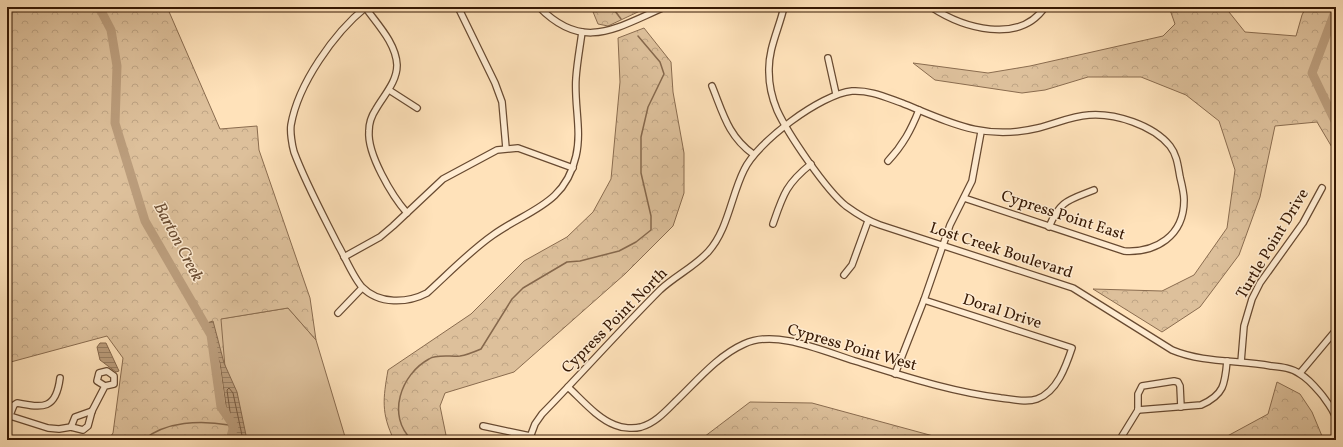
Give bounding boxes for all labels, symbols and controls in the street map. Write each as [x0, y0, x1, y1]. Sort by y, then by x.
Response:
street label: Turtle Point Drive [1231, 185, 1315, 303]
street label: Cypress Point East [998, 186, 1128, 247]
water label: Barton Creek [148, 198, 209, 286]
street label: Lost Creek Boulevard [927, 217, 1075, 285]
street label: Cypress Point North [557, 263, 673, 379]
street label: Doral Drive [960, 289, 1044, 335]
street label: Cypress Point West [785, 319, 920, 377]

